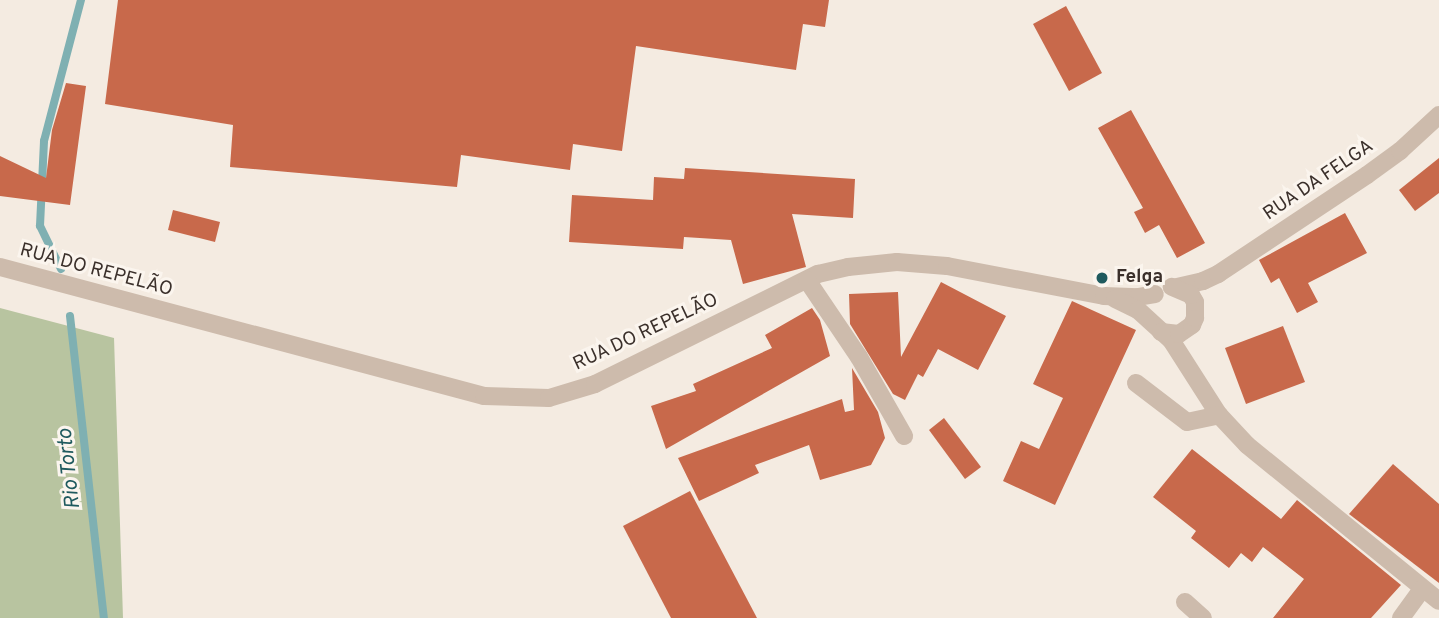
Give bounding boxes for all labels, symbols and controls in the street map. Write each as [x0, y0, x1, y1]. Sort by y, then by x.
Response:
street label: RUA DA FELGA [1259, 135, 1379, 227]
street label: RUA DO REPELÃO [17, 240, 175, 302]
place label: Felga [1116, 267, 1163, 289]
marker: Felga [1094, 270, 1110, 286]
street label: RUA DO REPELÃO [570, 289, 722, 377]
water label: Rio Torto [53, 427, 87, 511]

